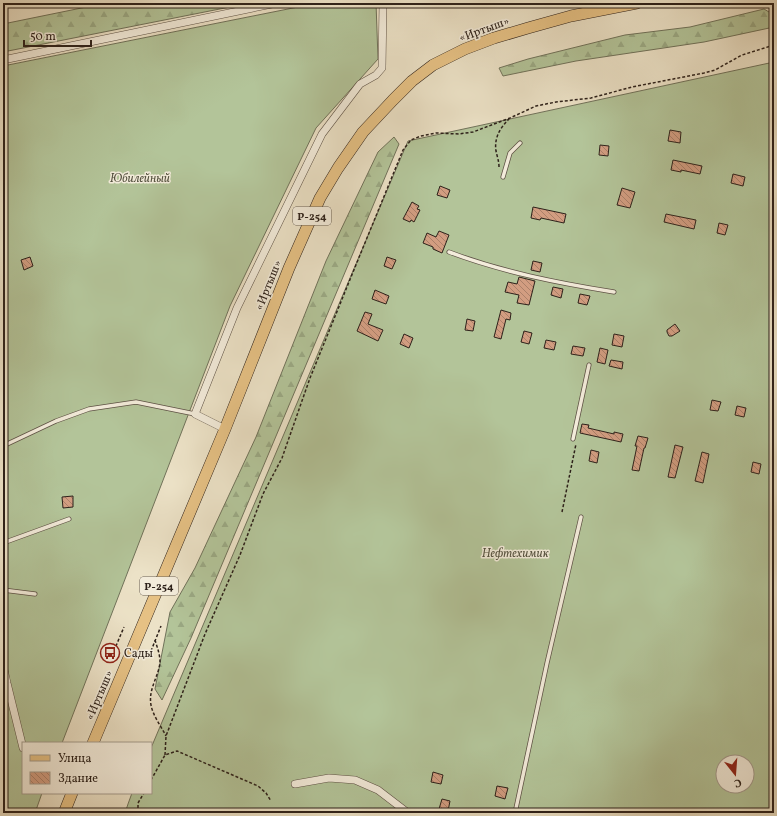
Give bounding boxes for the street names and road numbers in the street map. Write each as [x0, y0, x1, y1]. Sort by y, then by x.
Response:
street label: «Иртыш» [457, 13, 512, 46]
road number: Р-254 [293, 207, 331, 225]
street label: «Иртыш» [252, 258, 286, 313]
road number: Р-254 [140, 577, 178, 595]
street label: «Иртыш» [82, 668, 118, 723]

